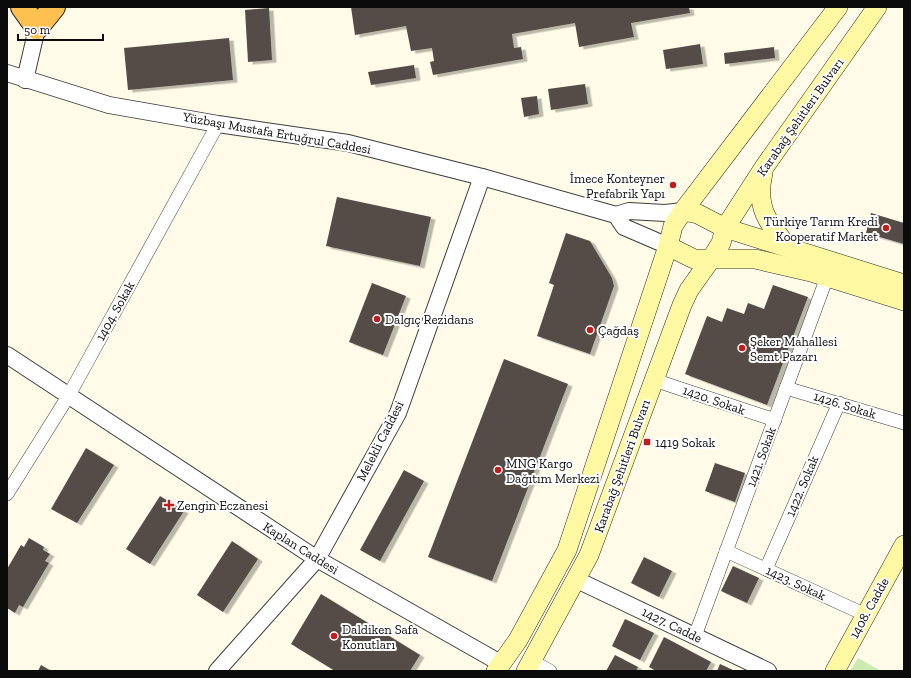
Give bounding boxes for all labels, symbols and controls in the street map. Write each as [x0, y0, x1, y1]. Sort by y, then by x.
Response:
scale bar [18, 16, 103, 42]
text: 50 m [24, 23, 51, 37]
street label: Karabağ Şehitleri Bulvarı [754, 55, 847, 179]
street label: Yüzbaşı Mustafa Ertuğrul Caddesi [181, 109, 373, 157]
place label: İmece Konteyner Prefabrik Yapı [570, 171, 665, 201]
marker: İmece Konteyner Prefabrik Yapı [668, 180, 678, 190]
place label: Türkiye Tarım Kredi Kooperatif Market [764, 214, 878, 244]
marker: Türkiye Tarım Kredi Kooperatif Market [881, 223, 891, 233]
street label: 1404. Sokak [93, 278, 138, 343]
place label: Dalgıç Rezidans [385, 312, 474, 327]
marker: Dalgıç Rezidans [372, 314, 382, 324]
place label: Çağdaş [598, 323, 639, 338]
marker: Çağdaş [585, 325, 595, 335]
place label: Şeker Mahallesi Semt Pazarı [750, 334, 838, 364]
marker: Şeker Mahallesi Semt Pazarı [737, 343, 747, 353]
street label: 1420. Sokak [681, 382, 747, 418]
street label: 1426. Sokak [812, 388, 878, 422]
street label: Karabağ Şehitleri Bulvarı [591, 397, 653, 535]
street label: Melekli Caddesi [353, 398, 407, 484]
street label: 1421. Sokak [743, 425, 779, 489]
place label: 1419 Sokak [655, 435, 716, 450]
marker: 1419 Sokak [642, 437, 652, 447]
street label: 1422. Sokak [782, 453, 822, 519]
place label: MNG Kargo Dağıtım Merkezi [506, 456, 600, 486]
marker: MNG Kargo Dağıtım Merkezi [493, 465, 503, 475]
place label: Zengin Eczanesi [177, 498, 268, 513]
marker: Zengin Eczanesi [164, 500, 174, 510]
street label: Kaplan Caddesi [260, 519, 342, 577]
street label: 1423. Sokak [764, 563, 828, 603]
street label: 1408. Cadde [846, 575, 892, 641]
street label: 1427. Cadde [640, 604, 704, 646]
place label: Daldiken Safa Konutları [342, 622, 419, 652]
marker: Daldiken Safa Konutları [329, 631, 339, 641]

